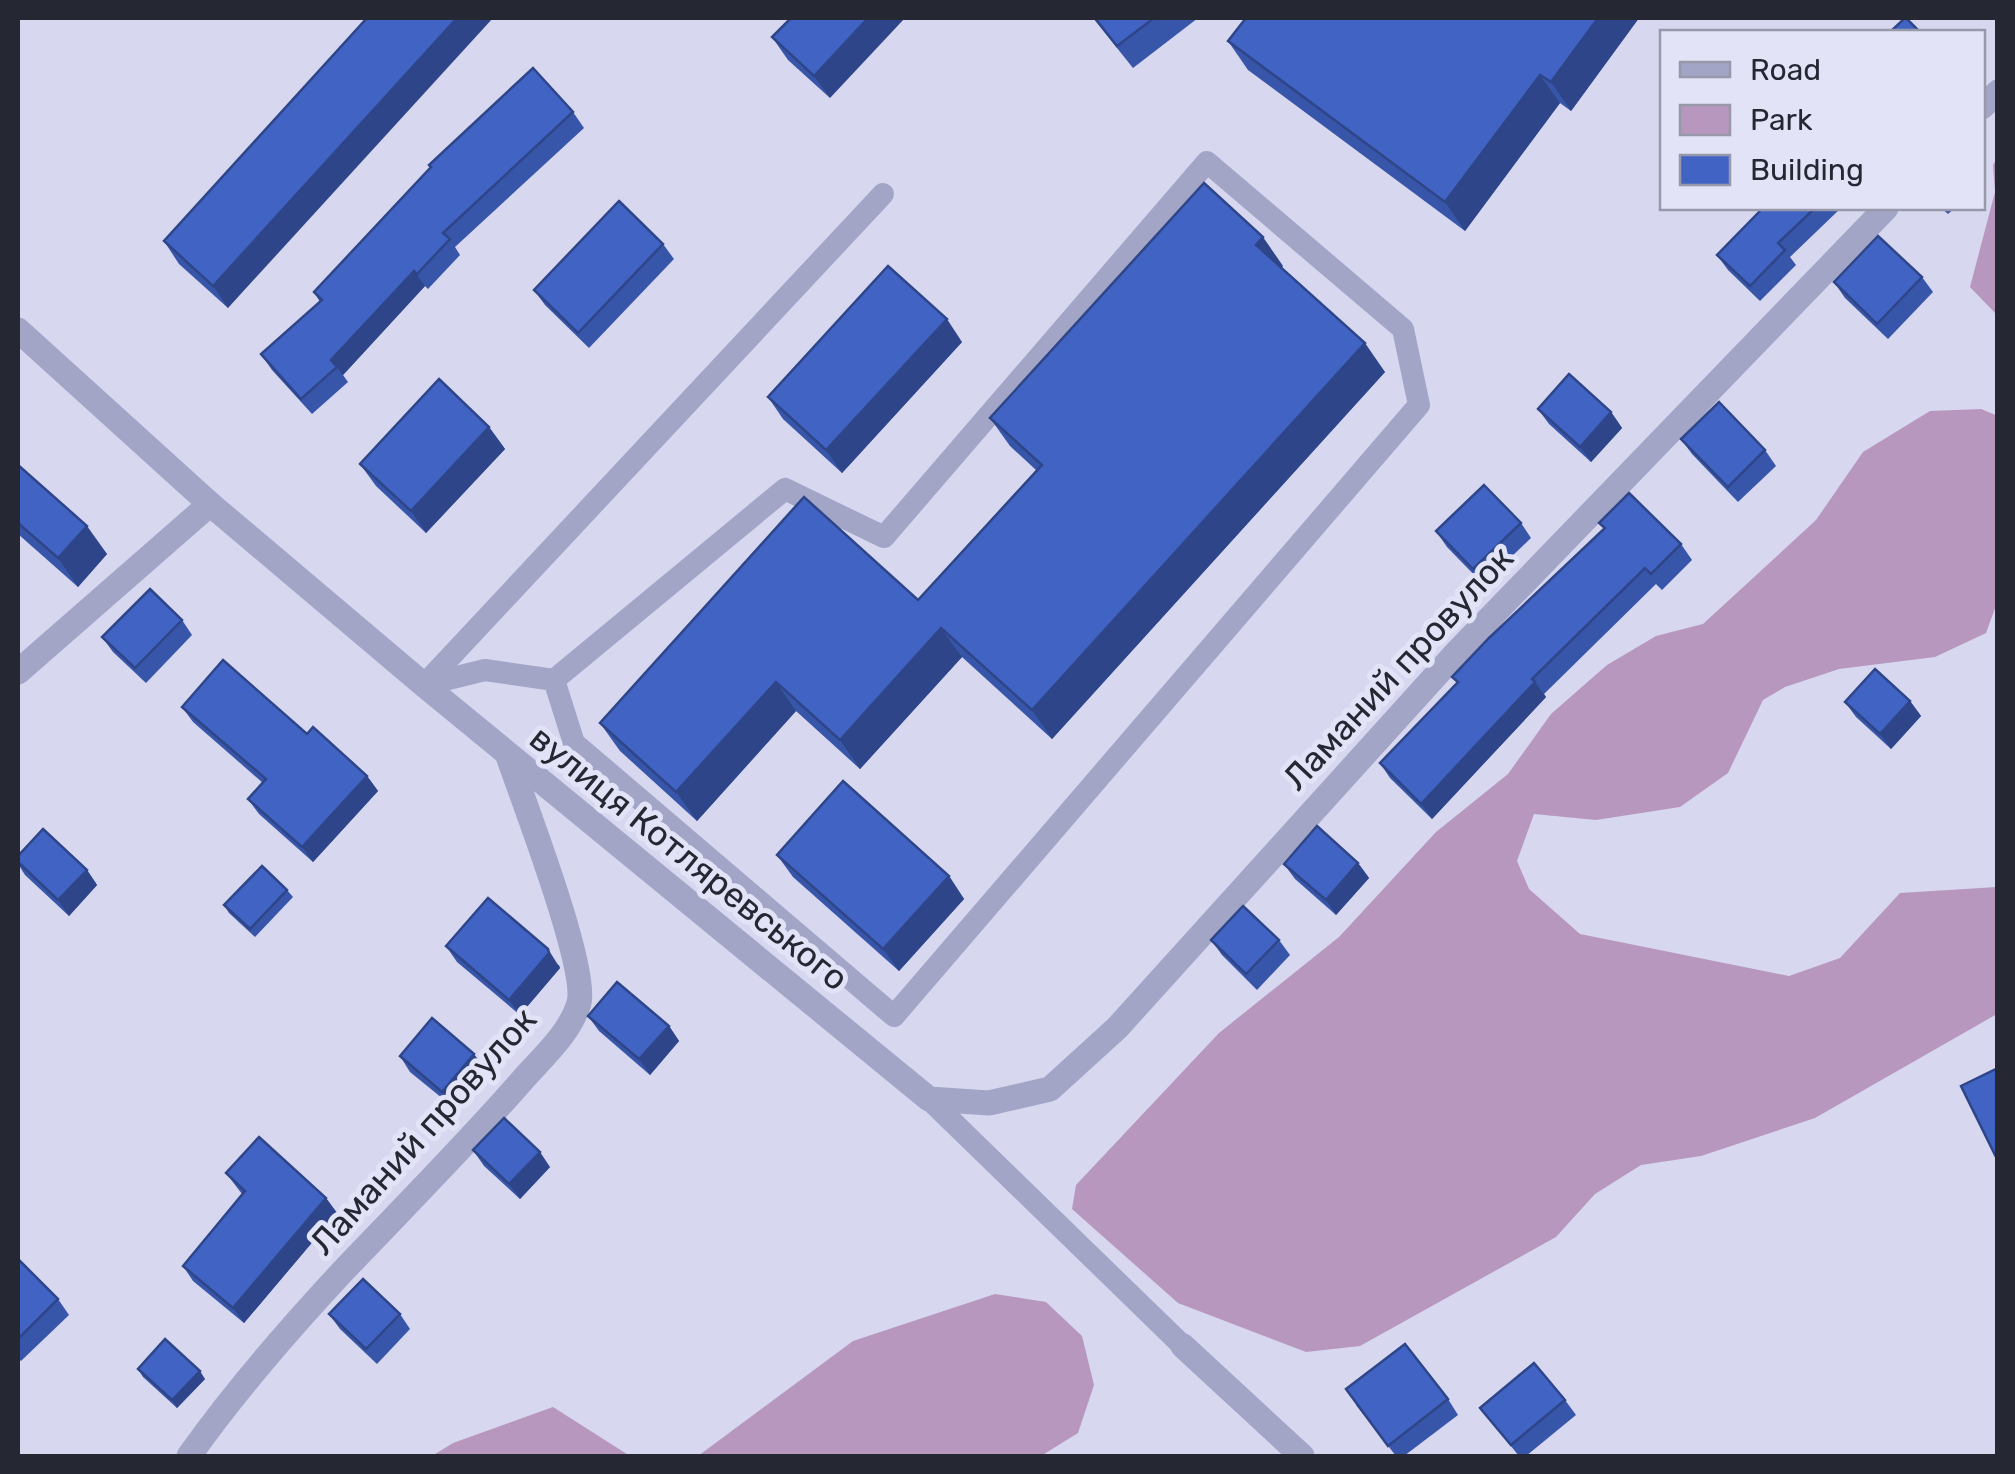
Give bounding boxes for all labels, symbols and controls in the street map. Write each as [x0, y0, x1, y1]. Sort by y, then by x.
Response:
legend [1660, 30, 1985, 210]
text: Road [1750, 52, 1821, 88]
text: Park [1750, 102, 1813, 138]
text: Building [1750, 152, 1864, 188]
street label: Ламаний провулок [1274, 537, 1522, 799]
street label: вулиця Котляревського [521, 717, 857, 999]
street label: Ламаний провулок [301, 999, 545, 1263]

